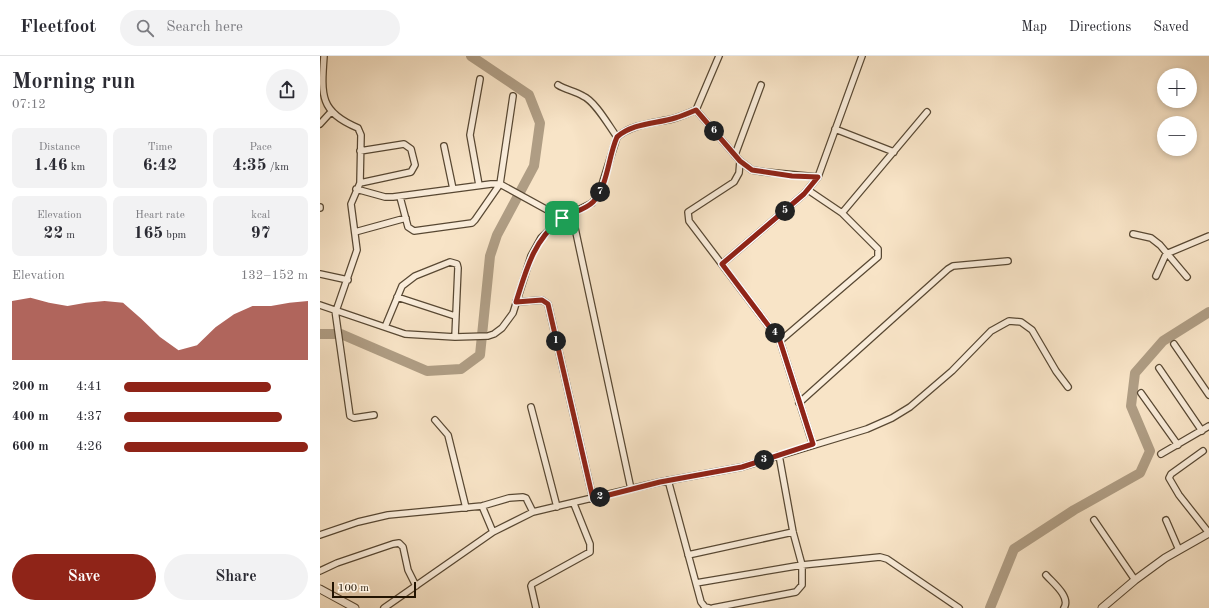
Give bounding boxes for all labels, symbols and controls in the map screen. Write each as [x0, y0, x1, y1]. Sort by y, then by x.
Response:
search box [120, 10, 400, 46]
icon: search [134, 17, 156, 39]
text: Fleetfoot [20, 18, 96, 37]
text: Search here [166, 20, 243, 35]
text: Map [1021, 20, 1047, 34]
text: Directions [1069, 20, 1131, 34]
text: Saved [1153, 20, 1189, 34]
map controls [1157, 68, 1197, 156]
button: + [1157, 68, 1197, 108]
button: share [266, 69, 308, 111]
text: Morning run [12, 71, 135, 93]
text: 07:12 [12, 98, 46, 111]
button: − [1157, 116, 1197, 156]
pin: 6 [704, 121, 724, 141]
text: 6 [711, 125, 717, 136]
text: Distance [39, 142, 80, 153]
text: Time [148, 142, 172, 153]
text: Pace [250, 142, 272, 153]
text: 1.46 [33, 157, 68, 174]
text: 6:42 [143, 157, 177, 174]
text: 4:35 [232, 157, 267, 174]
text: km [68, 162, 85, 173]
text: /km [267, 162, 289, 173]
pin: 7 [590, 182, 610, 202]
text: 7 [597, 186, 603, 197]
pin [545, 201, 579, 235]
pin: 5 [775, 201, 795, 221]
text: 5 [782, 205, 788, 216]
icon: arrive [551, 207, 573, 229]
text: Elevation [37, 210, 82, 221]
text: Heart rate [135, 210, 185, 221]
text: kcal [251, 210, 270, 221]
text: 22 [44, 225, 63, 242]
text: 165 [134, 225, 163, 242]
text: 97 [251, 225, 271, 242]
text: m [63, 230, 75, 241]
text: bpm [163, 230, 186, 241]
text: Elevation [12, 269, 65, 282]
text: 132–152 m [241, 269, 308, 282]
pin: 4 [765, 323, 785, 343]
text: 4 [772, 327, 778, 338]
pin: 1 [546, 331, 566, 351]
text: 1 [553, 335, 559, 346]
text: 200 m [12, 380, 49, 393]
text: 4:41 [76, 380, 102, 393]
text: 400 m [12, 410, 49, 423]
text: 4:37 [76, 410, 102, 423]
text: 600 m [12, 440, 49, 453]
text: 4:26 [76, 440, 102, 453]
pin: 3 [754, 450, 774, 470]
text: 3 [761, 454, 767, 465]
pin: 2 [590, 487, 610, 507]
text: 2 [597, 491, 603, 502]
button: Save [12, 554, 156, 600]
button: Share [164, 554, 308, 600]
scale bar [332, 580, 416, 599]
text: 100 m [338, 583, 369, 594]

